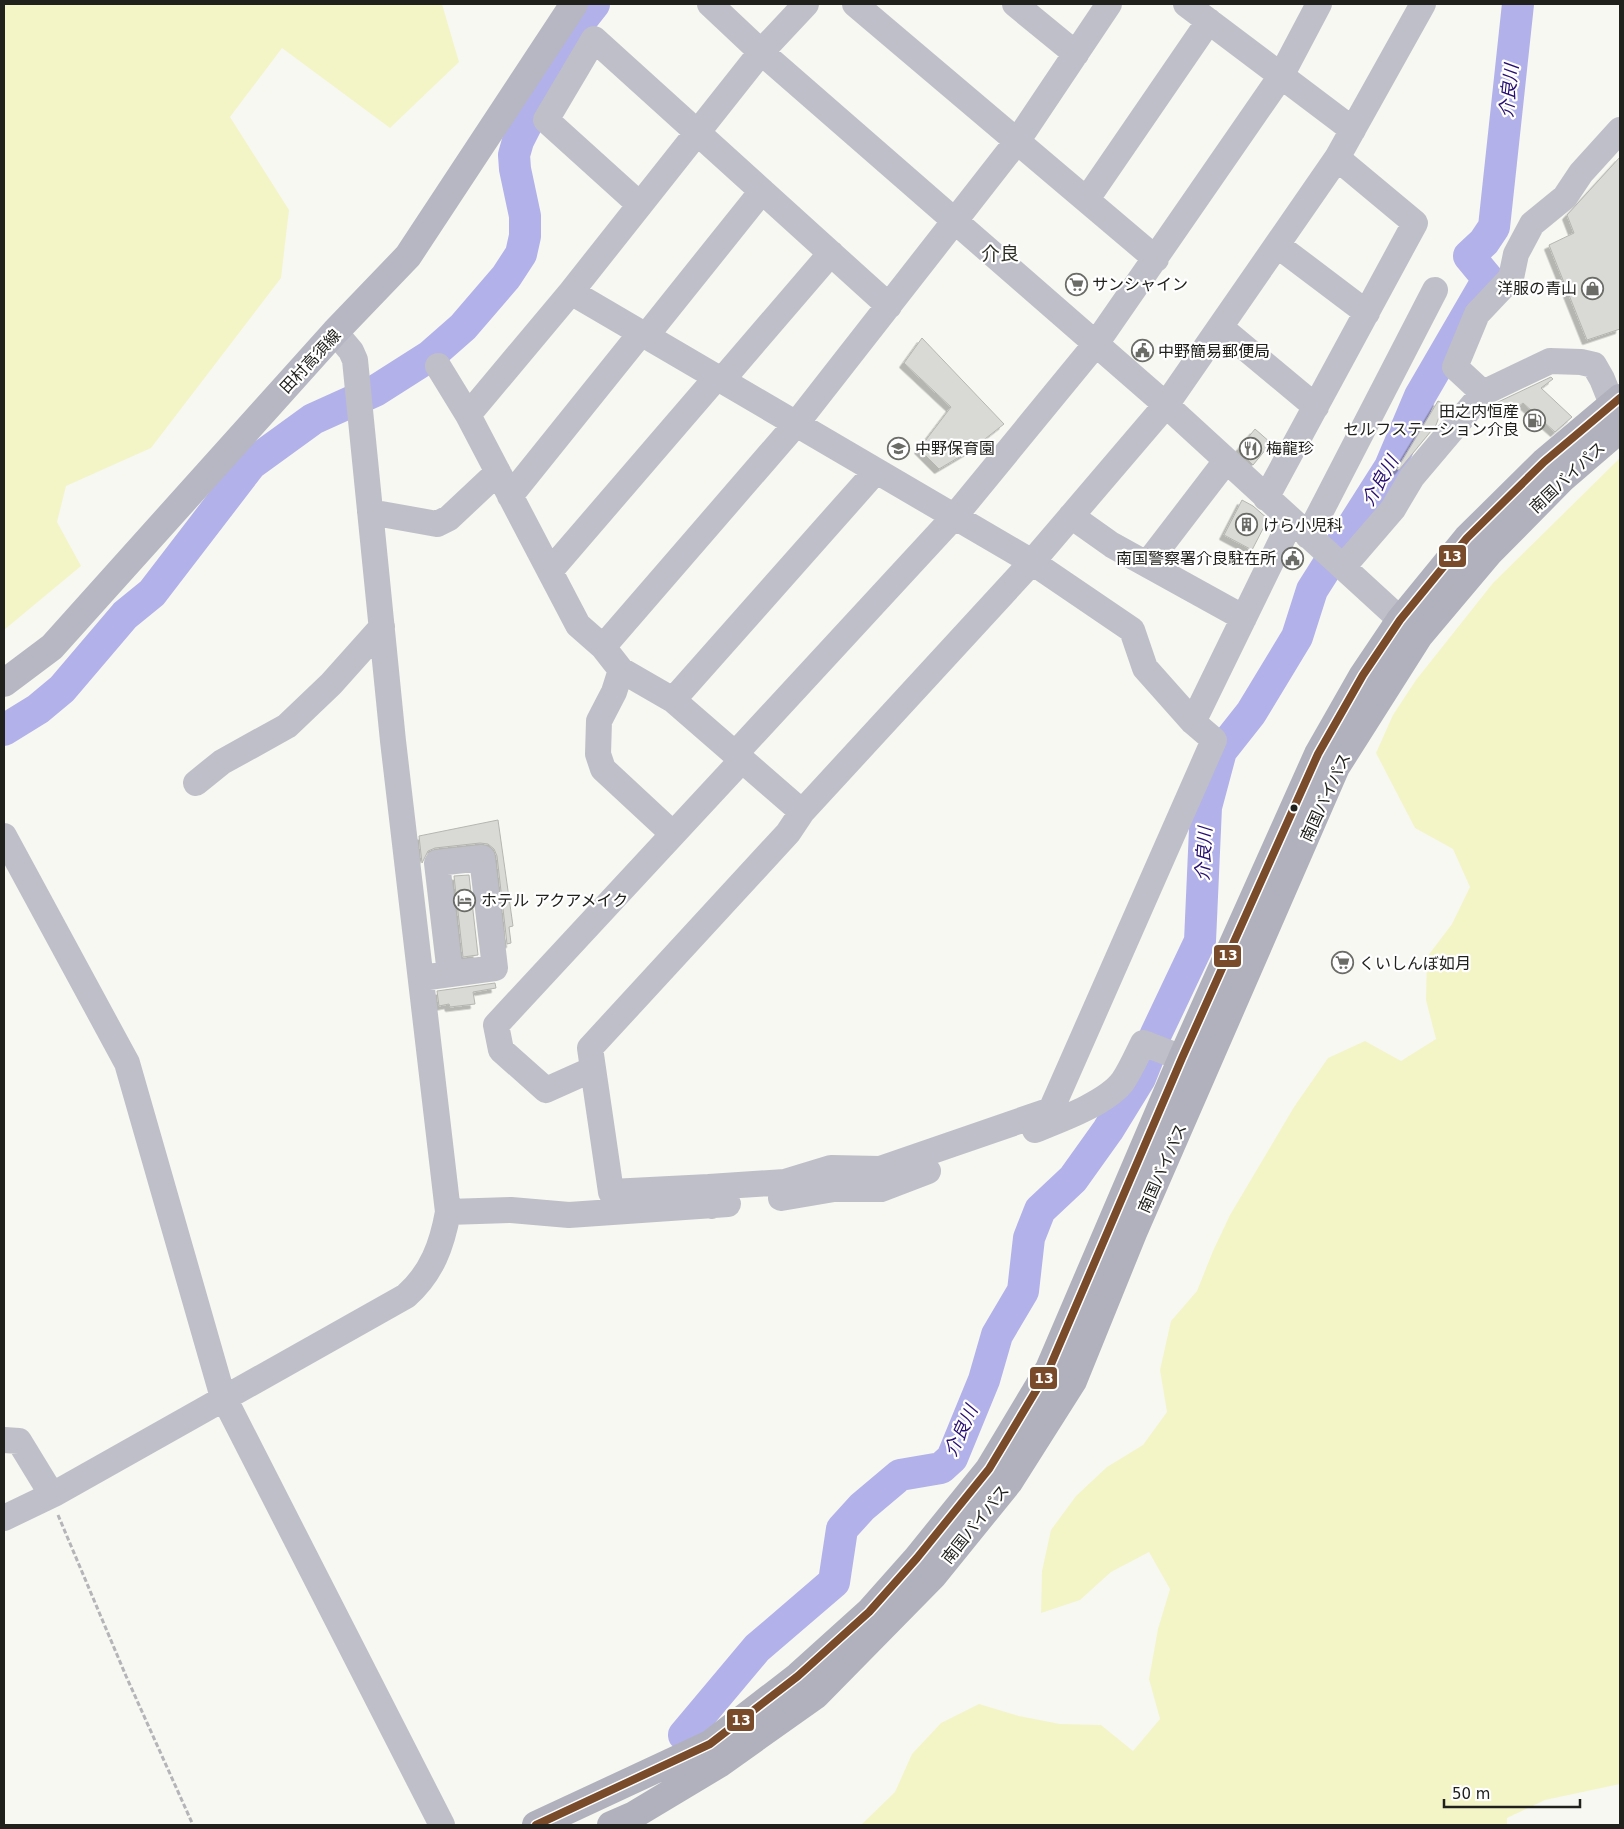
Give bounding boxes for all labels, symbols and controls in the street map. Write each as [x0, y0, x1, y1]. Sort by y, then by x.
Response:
water label: 介良川 [1495, 61, 1522, 119]
district label: 介良 [981, 242, 1019, 264]
supermarket icon: サンシャイン [1064, 272, 1088, 296]
place label: サンシャイン [1092, 275, 1188, 294]
shop icon: 洋服の青山 [1581, 276, 1605, 300]
place label: 洋服の青山 [1497, 279, 1577, 298]
street label: 田村高須線 [276, 326, 345, 397]
public building icon: 中野簡易郵便局 [1130, 339, 1154, 363]
place label: 中野簡易郵便局 [1158, 342, 1270, 361]
place label: 田之内恒産 セルフステーション介良 [1343, 402, 1519, 439]
fuel station icon: 田之内恒産 セルフステーション介良 [1523, 408, 1547, 432]
school or university icon: 中野保育園 [887, 436, 911, 460]
restaurant icon: 梅龍珍 [1238, 436, 1262, 460]
street label: 南国バイパス [1526, 438, 1609, 517]
place label: 中野保育園 [915, 439, 995, 458]
place label: 梅龍珍 [1266, 439, 1314, 458]
water label: 介良川 [1357, 450, 1403, 509]
building icon: けら小児科 [1235, 513, 1259, 537]
place label: けら小児科 [1263, 516, 1343, 535]
line badge: 13 [1438, 544, 1467, 568]
public building icon: 南国警察署介良駐在所 [1280, 546, 1304, 570]
text: 13 [1442, 548, 1462, 564]
place label: 南国警察署介良駐在所 [1116, 549, 1276, 568]
street label: 南国バイパス [1297, 750, 1354, 845]
unlabelled marker [1289, 803, 1299, 813]
water label: 介良川 [1192, 824, 1216, 881]
hotel icon: ホテル アクアメイク [453, 888, 477, 912]
place label: ホテル アクアメイク [481, 891, 628, 910]
line badge: 13 [1213, 944, 1242, 968]
text: 13 [1218, 947, 1238, 963]
supermarket icon: くいしんぼ如月 [1331, 951, 1355, 975]
place label: くいしんぼ如月 [1359, 954, 1471, 973]
street label: 南国バイパス [1134, 1121, 1191, 1216]
line badge: 13 [1029, 1366, 1058, 1390]
text: 13 [1034, 1370, 1054, 1386]
water label: 介良川 [940, 1400, 982, 1460]
street label: 南国バイパス [938, 1481, 1013, 1567]
line badge: 13 [726, 1708, 755, 1732]
text: 13 [731, 1712, 751, 1728]
scale bar [1444, 1776, 1580, 1808]
text: 50 m [1452, 1785, 1490, 1803]

